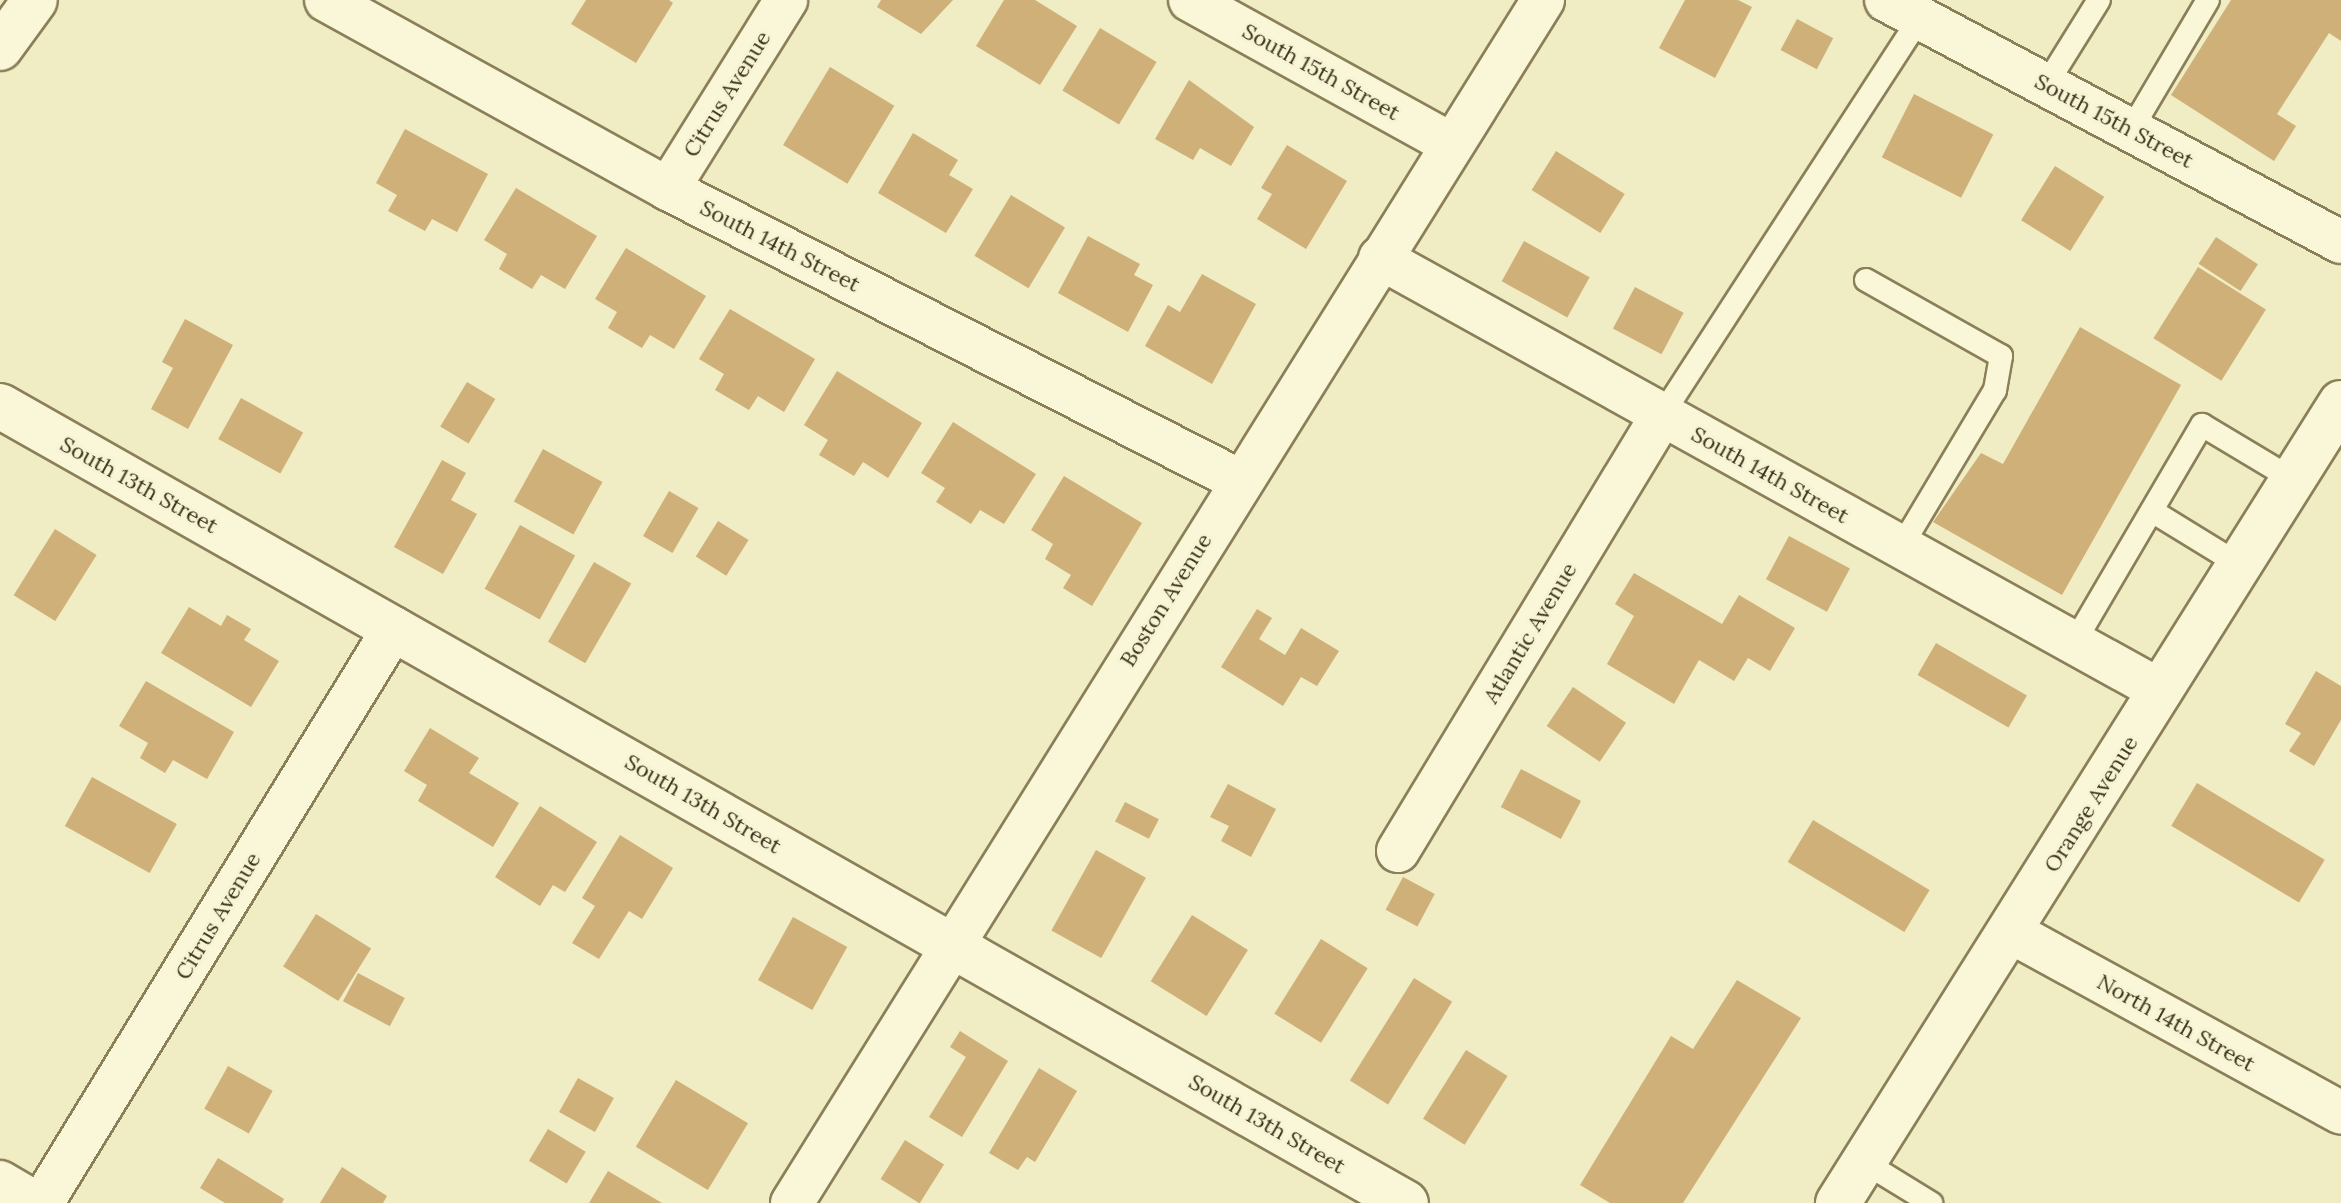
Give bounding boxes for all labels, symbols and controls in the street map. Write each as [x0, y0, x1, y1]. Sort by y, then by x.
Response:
street label: South 15th Street [1238, 18, 1404, 126]
street label: Citrus Avenue [678, 26, 776, 162]
street label: South 15th Street [2030, 68, 2198, 174]
street label: South 14th Street [696, 194, 864, 298]
street label: South 14th Street [1687, 421, 1853, 529]
street label: South 13th Street [56, 431, 222, 539]
street label: Boston Avenue [1115, 529, 1217, 671]
street label: Atlantic Avenue [1478, 558, 1582, 708]
street label: Orange Avenue [2038, 731, 2144, 877]
street label: South 13th Street [620, 749, 786, 859]
street label: Citrus Avenue [170, 848, 266, 984]
street label: North 14th Street [2092, 969, 2260, 1077]
street label: South 13th Street [1184, 1069, 1350, 1179]

